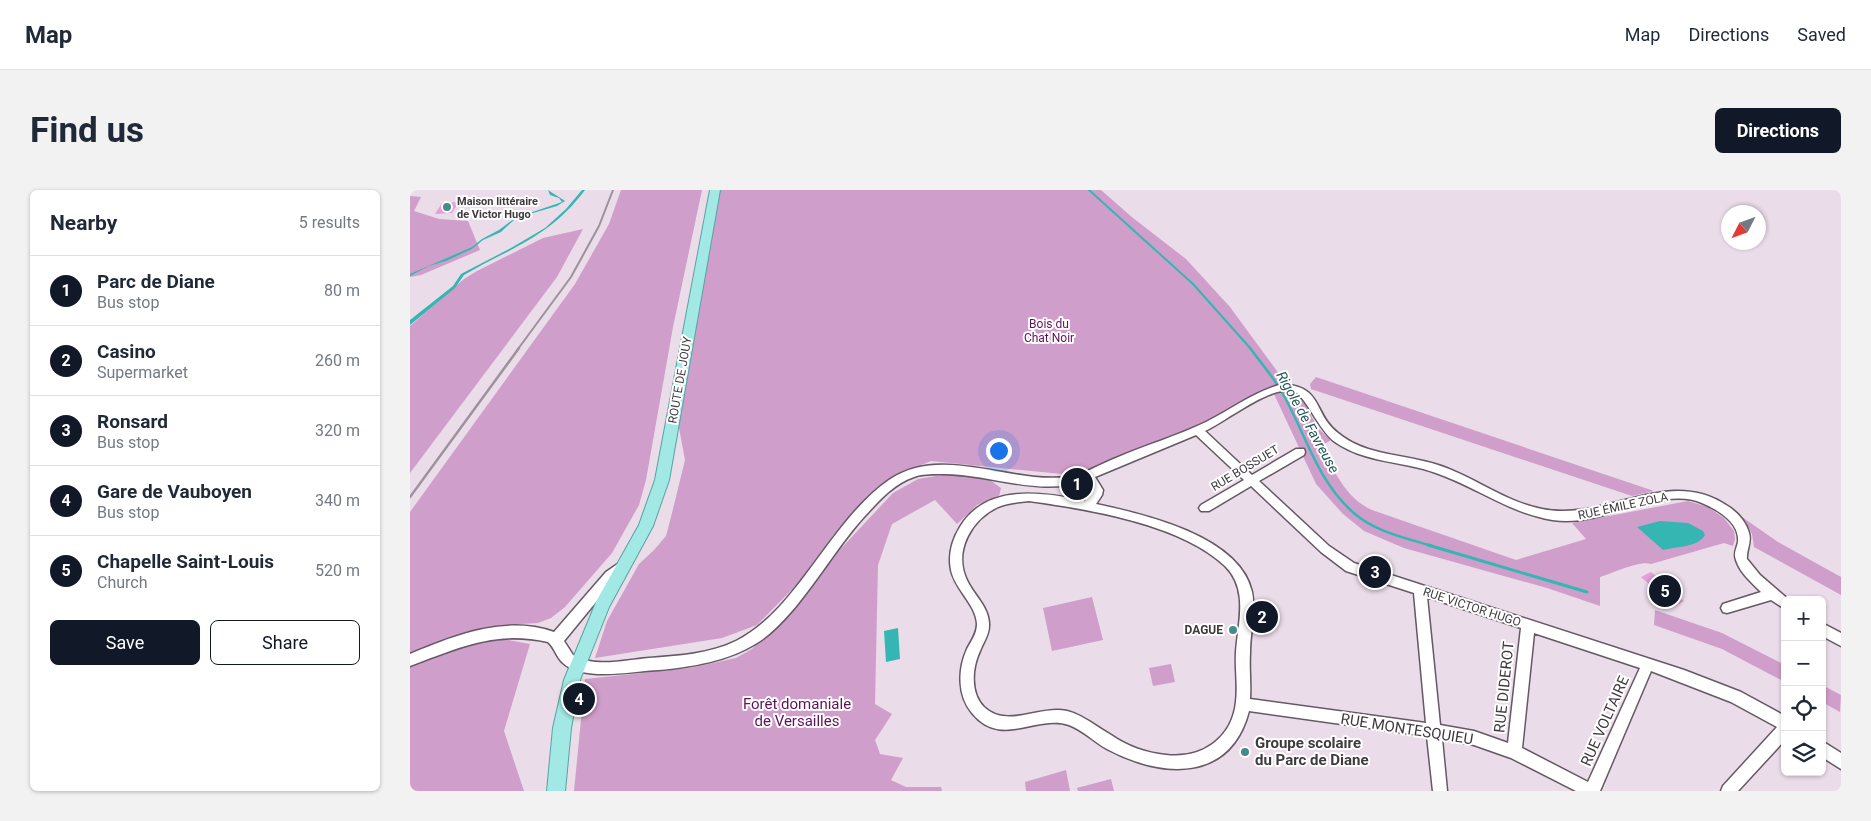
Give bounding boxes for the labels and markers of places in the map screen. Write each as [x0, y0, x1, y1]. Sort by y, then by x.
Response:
place label: Maison littéraire de Victor Hugo [457, 195, 538, 221]
marker: Maison littéraire de Victor Hugo [441, 201, 453, 213]
pin: 1 [1061, 465, 1093, 503]
pin: 3 [1359, 553, 1391, 591]
pin: 5 [1649, 572, 1681, 610]
pin: 2 [1246, 598, 1278, 636]
place label: DAGUE [1185, 623, 1223, 637]
marker: DAGUE [1227, 624, 1239, 636]
pin: 4 [563, 680, 595, 718]
place label: Groupe scolaire du Parc de Diane [1255, 734, 1369, 769]
marker: Groupe scolaire du Parc de Diane [1239, 746, 1251, 758]

